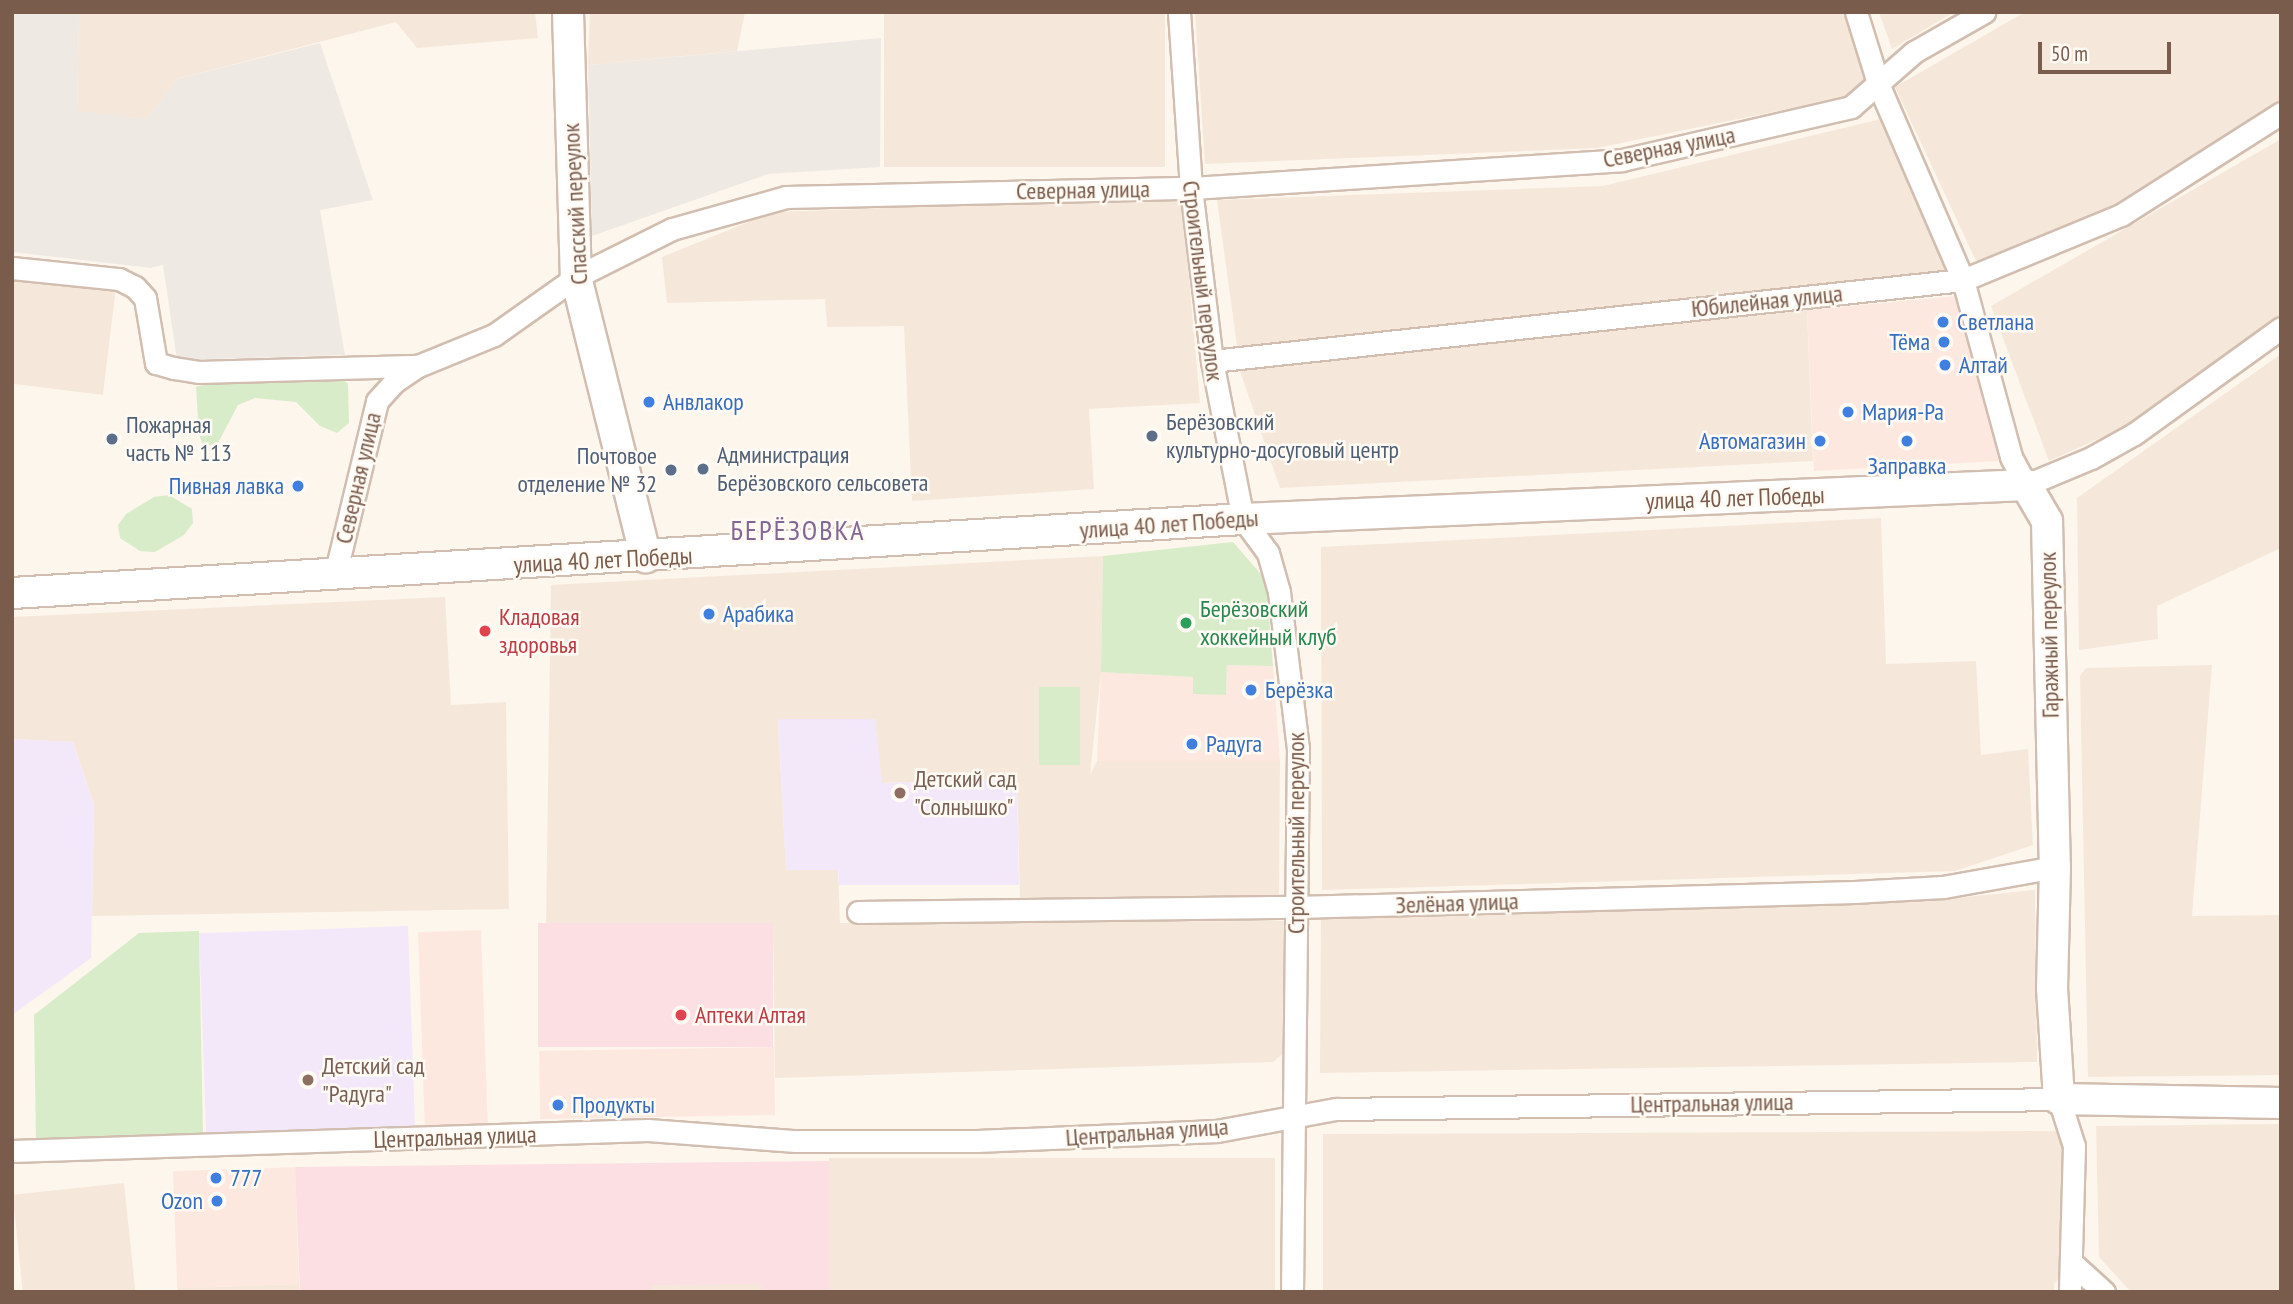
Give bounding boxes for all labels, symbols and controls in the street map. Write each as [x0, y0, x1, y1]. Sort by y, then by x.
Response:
scale bar [2041, 28, 2174, 72]
text: 50 m [2051, 40, 2088, 67]
street label: Северная улица [1601, 120, 1737, 174]
street label: Спасский переулок [556, 123, 594, 285]
street label: Северная улица [1016, 174, 1150, 206]
street label: Строительный переулок [1176, 179, 1230, 383]
street label: Юбилейная улица [1690, 279, 1844, 323]
place label: Светлана [1957, 308, 2034, 336]
marker: Светлана [1935, 314, 1951, 330]
place label: Тёма [1889, 328, 1930, 356]
marker: Тёма [1936, 334, 1952, 350]
place label: Алтай [1959, 351, 2008, 379]
marker: Алтай [1937, 357, 1953, 373]
place label: Анвлакор [663, 388, 744, 416]
marker: Анвлакор [641, 394, 657, 410]
place label: Мария-Ра [1862, 398, 1944, 426]
marker: Мария-Ра [1840, 404, 1856, 420]
place label: Берёзовский культурно-досуговый центр [1166, 408, 1399, 464]
street label: Северная улица [329, 410, 387, 546]
place label: Пожарная часть № 113 [126, 411, 233, 467]
place label: Автомагазин [1699, 427, 1806, 455]
marker: Берёзовский культурно-досуговый центр [1144, 428, 1160, 444]
marker: Пожарная часть № 113 [104, 431, 120, 447]
marker: Автомагазин [1812, 433, 1828, 449]
marker: Заправка [1899, 433, 1915, 449]
place label: Администрация Берёзовского сельсовета [717, 441, 928, 497]
place label: Почтовое отделение № 32 [518, 442, 657, 498]
place label: Заправка [1868, 452, 1946, 480]
marker: Администрация Берёзовского сельсовета [695, 461, 711, 477]
marker: Почтовое отделение № 32 [663, 462, 679, 478]
place label: Пивная лавка [169, 472, 284, 500]
marker: Пивная лавка [290, 478, 306, 494]
street label: улица 40 лет Победы [1645, 480, 1825, 516]
street label: улица 40 лет Победы [1078, 503, 1260, 545]
district label: БЕРЁЗОВКА [732, 513, 864, 547]
street label: улица 40 лет Победы [512, 541, 694, 579]
street label: Гаражный переулок [2033, 552, 2065, 718]
place label: Берёзовский хоккейный клуб [1200, 595, 1337, 651]
place label: Арабика [723, 600, 794, 628]
place label: Кладовая здоровья [499, 603, 579, 659]
marker: Арабика [701, 606, 717, 622]
marker: Берёзовский хоккейный клуб [1178, 615, 1194, 631]
marker: Кладовая здоровья [477, 623, 493, 639]
place label: Берёзка [1265, 676, 1333, 704]
marker: Берёзка [1243, 682, 1259, 698]
place label: Радуга [1206, 730, 1262, 758]
street label: Строительный переулок [1282, 732, 1310, 934]
marker: Радуга [1184, 736, 1200, 752]
place label: Детский сад "Солнышко" [914, 765, 1017, 821]
marker: Детский сад "Солнышко" [892, 785, 908, 801]
street label: Зелёная улица [1395, 886, 1519, 920]
place label: Аптеки Алтая [695, 1001, 806, 1029]
marker: Аптеки Алтая [673, 1007, 689, 1023]
place label: Детский сад "Радуга" [322, 1052, 425, 1108]
marker: Детский сад "Радуга" [300, 1072, 316, 1088]
street label: Центральная улица [1630, 1087, 1794, 1119]
place label: Продукты [572, 1091, 655, 1119]
marker: Продукты [550, 1097, 566, 1113]
street label: Центральная улица [1065, 1112, 1229, 1152]
street label: Центральная улица [373, 1120, 537, 1154]
place label: 777 [230, 1164, 262, 1192]
marker: 777 [208, 1170, 224, 1186]
place label: Ozon [161, 1187, 203, 1215]
marker: Ozon [209, 1193, 225, 1209]

